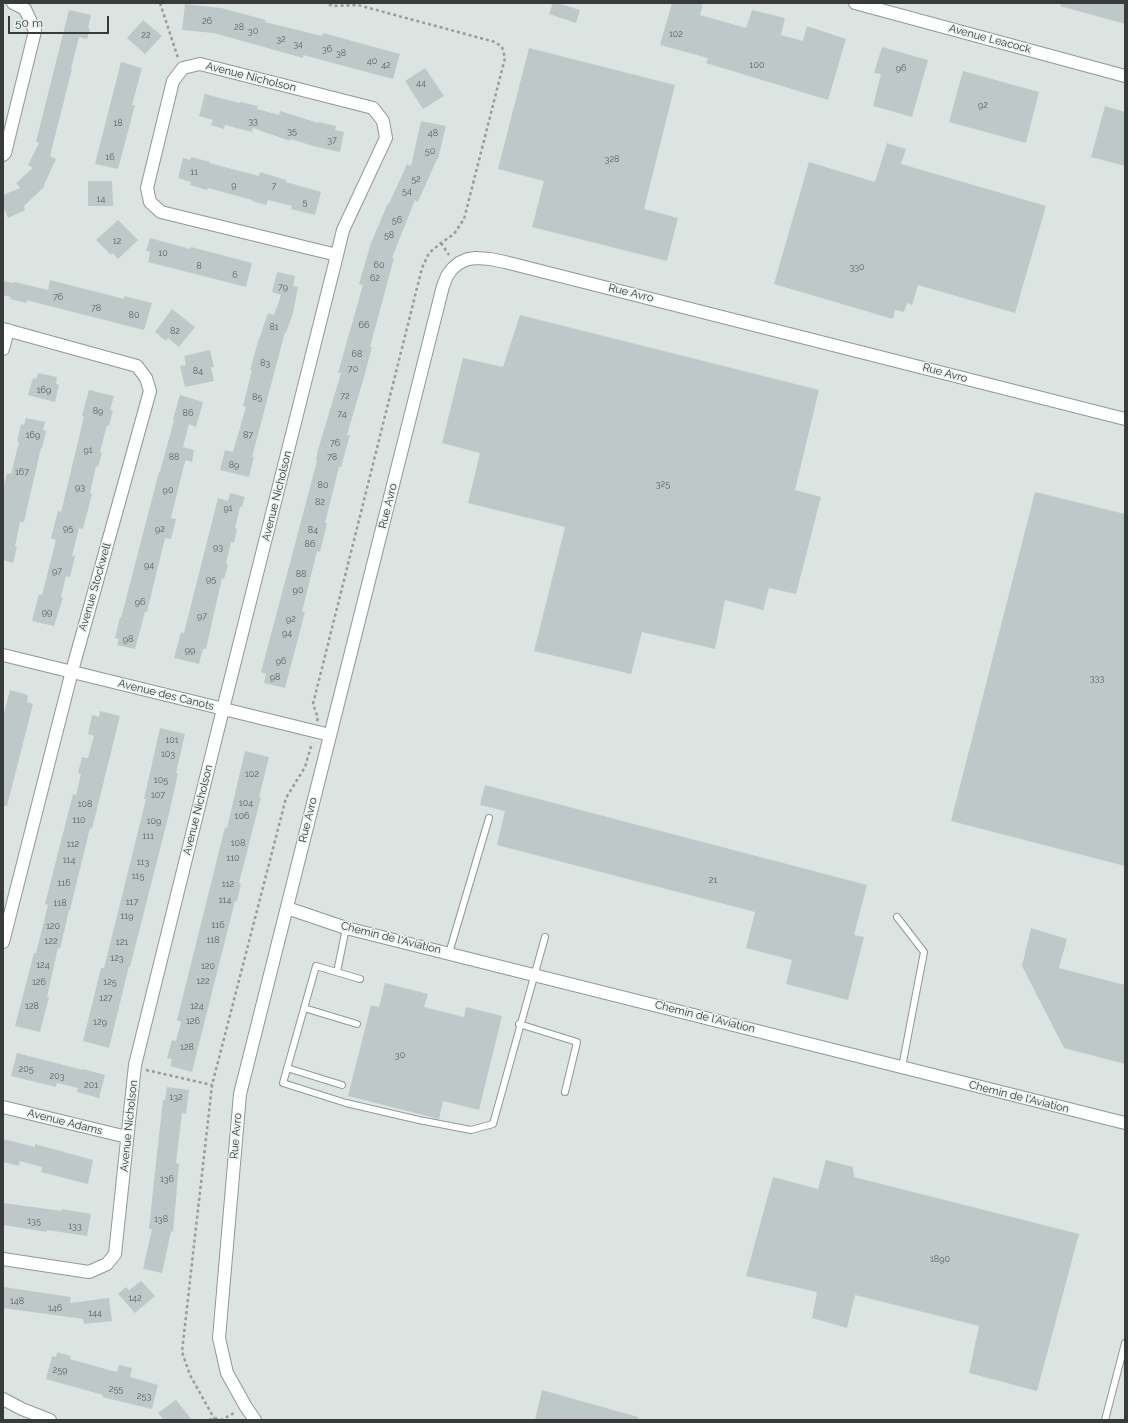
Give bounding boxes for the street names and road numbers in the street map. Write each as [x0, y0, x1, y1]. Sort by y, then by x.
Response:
street label: Avenue Leacock [947, 22, 1033, 56]
street label: Avenue Nicholson [205, 59, 297, 95]
street label: Rue Avro [607, 281, 655, 305]
street label: Rue Avro [921, 361, 969, 385]
street label: Avenue Nicholson [259, 450, 295, 542]
street label: Rue Avro [376, 482, 400, 530]
street label: Avenue Stockwell [76, 541, 114, 633]
street label: Avenue des Canots [117, 677, 215, 713]
street label: Avenue Nicholson [180, 764, 216, 856]
street label: Rue Avro [296, 796, 320, 844]
street label: Chemin de l'Aviation [340, 919, 442, 957]
street label: Chemin de l'Aviation [654, 998, 756, 1036]
street label: Chemin de l'Aviation [968, 1078, 1070, 1116]
street label: Avenue Nicholson [118, 1079, 140, 1173]
street label: Avenue Adams [26, 1106, 104, 1138]
street label: Rue Avro [227, 1112, 245, 1160]

